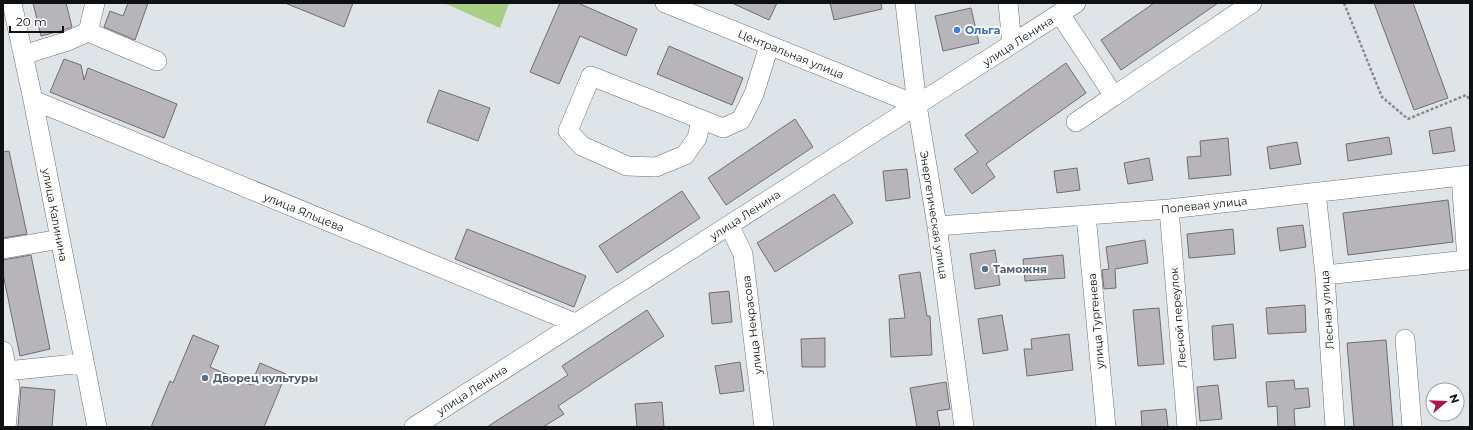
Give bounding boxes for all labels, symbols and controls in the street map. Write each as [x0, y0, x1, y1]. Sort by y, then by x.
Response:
scale bar [10, 8, 63, 34]
street label: улица Ленина [979, 13, 1056, 70]
text: 20 m [16, 14, 47, 29]
place label: Ольга [965, 23, 1000, 37]
marker: Ольга [952, 25, 962, 35]
street label: Центральная улица [736, 26, 846, 82]
street label: Энергетическая улица [917, 150, 951, 280]
street label: улица Калинина [39, 166, 71, 263]
street label: улица Ленина [706, 187, 783, 244]
street label: улица Яльцева [261, 189, 346, 235]
street label: Полевая улица [1160, 194, 1248, 216]
place label: Таможня [993, 262, 1047, 276]
marker: Таможня [980, 264, 990, 274]
street label: Лесной переулок [1167, 266, 1189, 369]
street label: Лесная улица [1317, 270, 1337, 350]
street label: улица Тургенева [1085, 273, 1107, 370]
street label: улица Некрасова [739, 275, 765, 376]
street label: улица Ленина [433, 362, 510, 419]
place label: Дворец культуры [213, 371, 318, 385]
marker: Дворец культуры [200, 373, 210, 383]
north arrow [1425, 382, 1465, 422]
text: N [1446, 392, 1463, 405]

